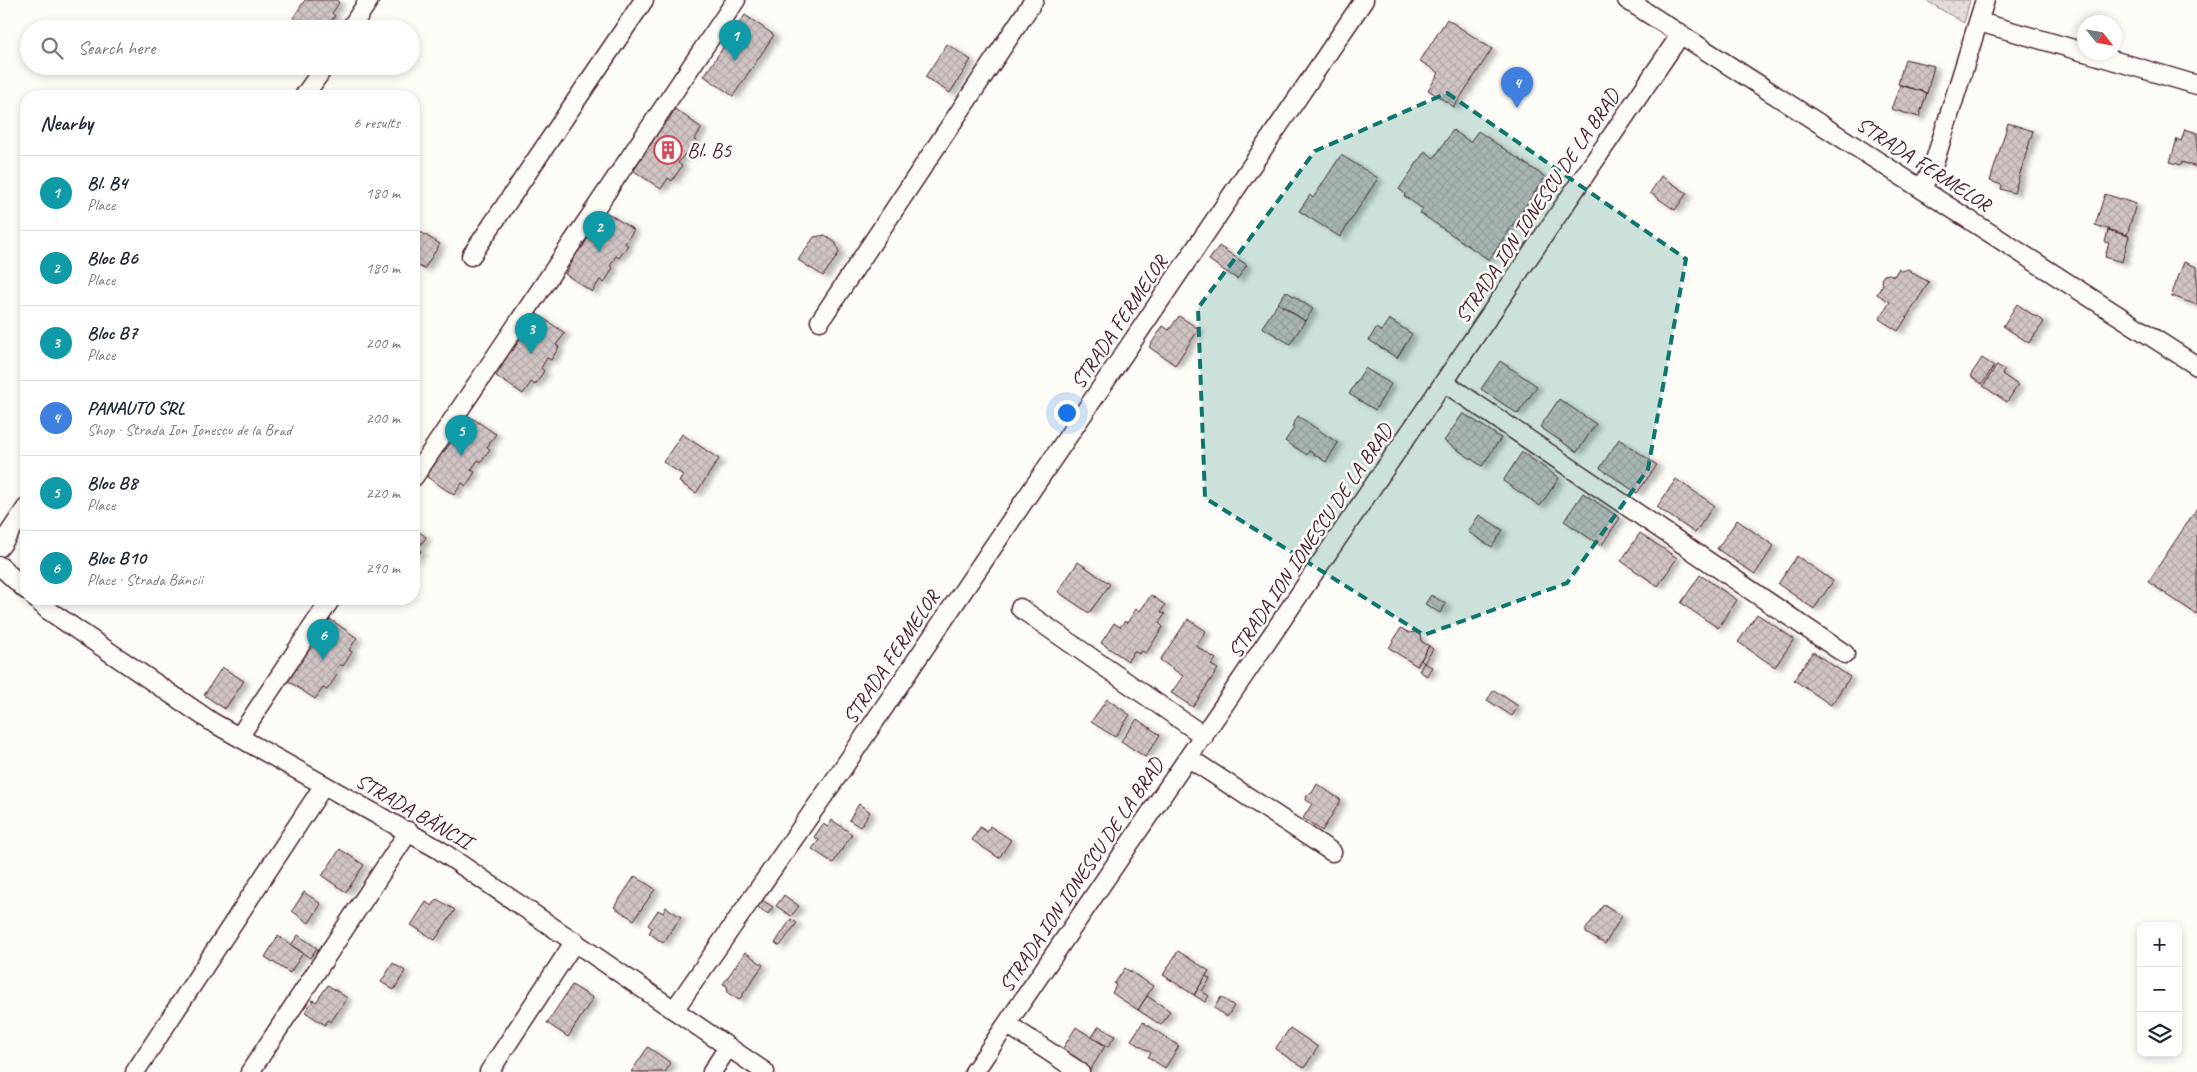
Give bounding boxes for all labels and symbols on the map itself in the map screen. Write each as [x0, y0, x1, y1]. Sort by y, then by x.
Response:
north arrow [2077, 15, 2122, 60]
pin: 1 [719, 20, 751, 61]
pin: 4 [1501, 67, 1533, 108]
street label: STRADA ION IONESCU DE LA BRAD [1449, 83, 1626, 328]
street label: STRADA FERMELOR [1852, 111, 1998, 218]
building icon: Bl. B5 [653, 135, 683, 165]
place label: Bl. B5 [687, 137, 733, 163]
pin: 2 [583, 211, 615, 252]
street label: STRADA FERMELOR [1065, 249, 1174, 394]
pin: 3 [515, 313, 547, 354]
your location [1054, 400, 1080, 426]
pin: 5 [445, 415, 477, 456]
street label: STRADA ION IONESCU DE LA BRAD [1222, 418, 1399, 663]
street label: STRADA FERMELOR [837, 584, 946, 729]
pin: 6 [307, 619, 339, 660]
street label: STRADA ION IONESCU DE LA BRAD [993, 752, 1170, 997]
street label: STRADA BĂNCII [351, 767, 481, 857]

